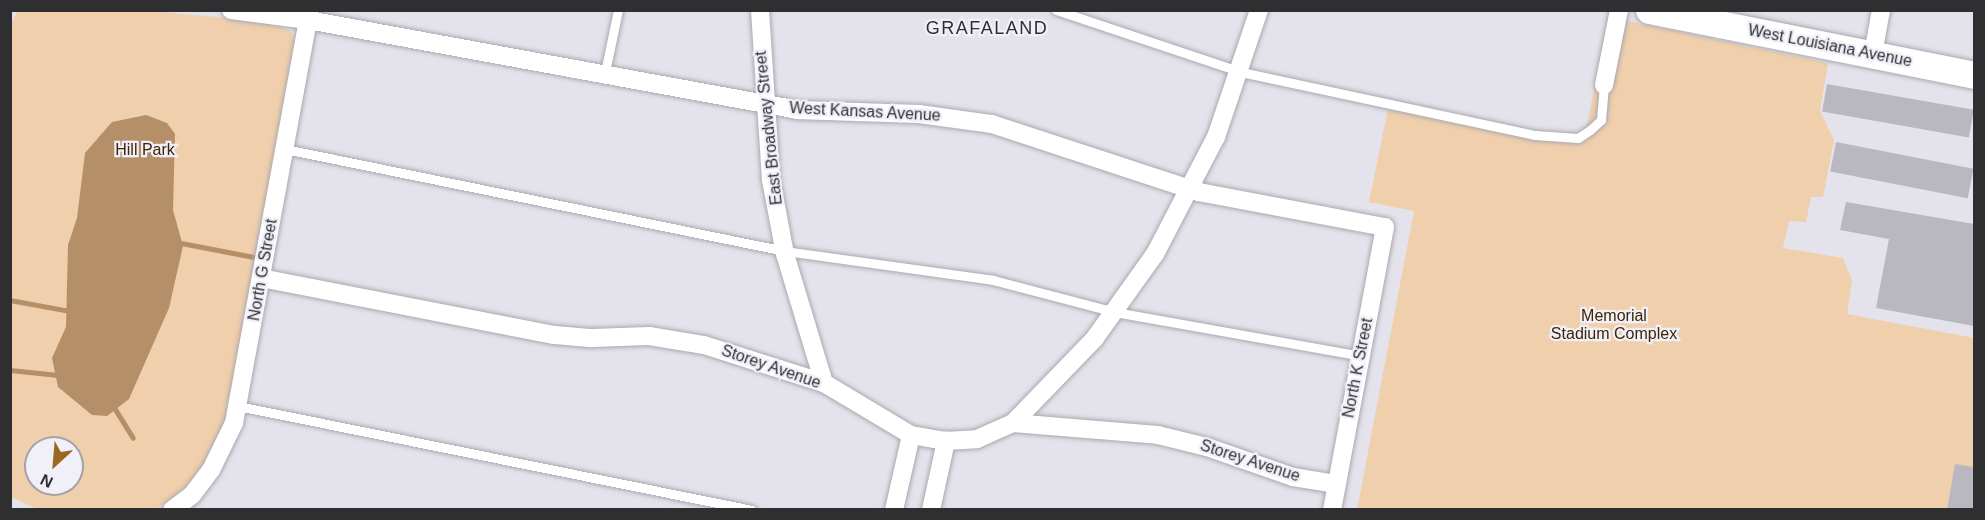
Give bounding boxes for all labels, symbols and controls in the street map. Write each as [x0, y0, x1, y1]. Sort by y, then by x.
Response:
district label: GRAFALAND [926, 17, 1048, 39]
street label: West Louisiana Avenue [1746, 21, 1914, 71]
street label: East Broadway Street [751, 50, 787, 206]
street label: West Kansas Avenue [788, 98, 942, 126]
park label: Hill Park [115, 140, 175, 160]
street label: North G Street [245, 218, 281, 322]
park label: Memorial Stadium Complex [1551, 306, 1677, 344]
street label: North K Street [1339, 316, 1377, 420]
street label: Storey Avenue [718, 341, 824, 393]
north arrow [24, 436, 84, 496]
street label: Storey Avenue [1197, 436, 1303, 486]
text: N [38, 471, 56, 491]

